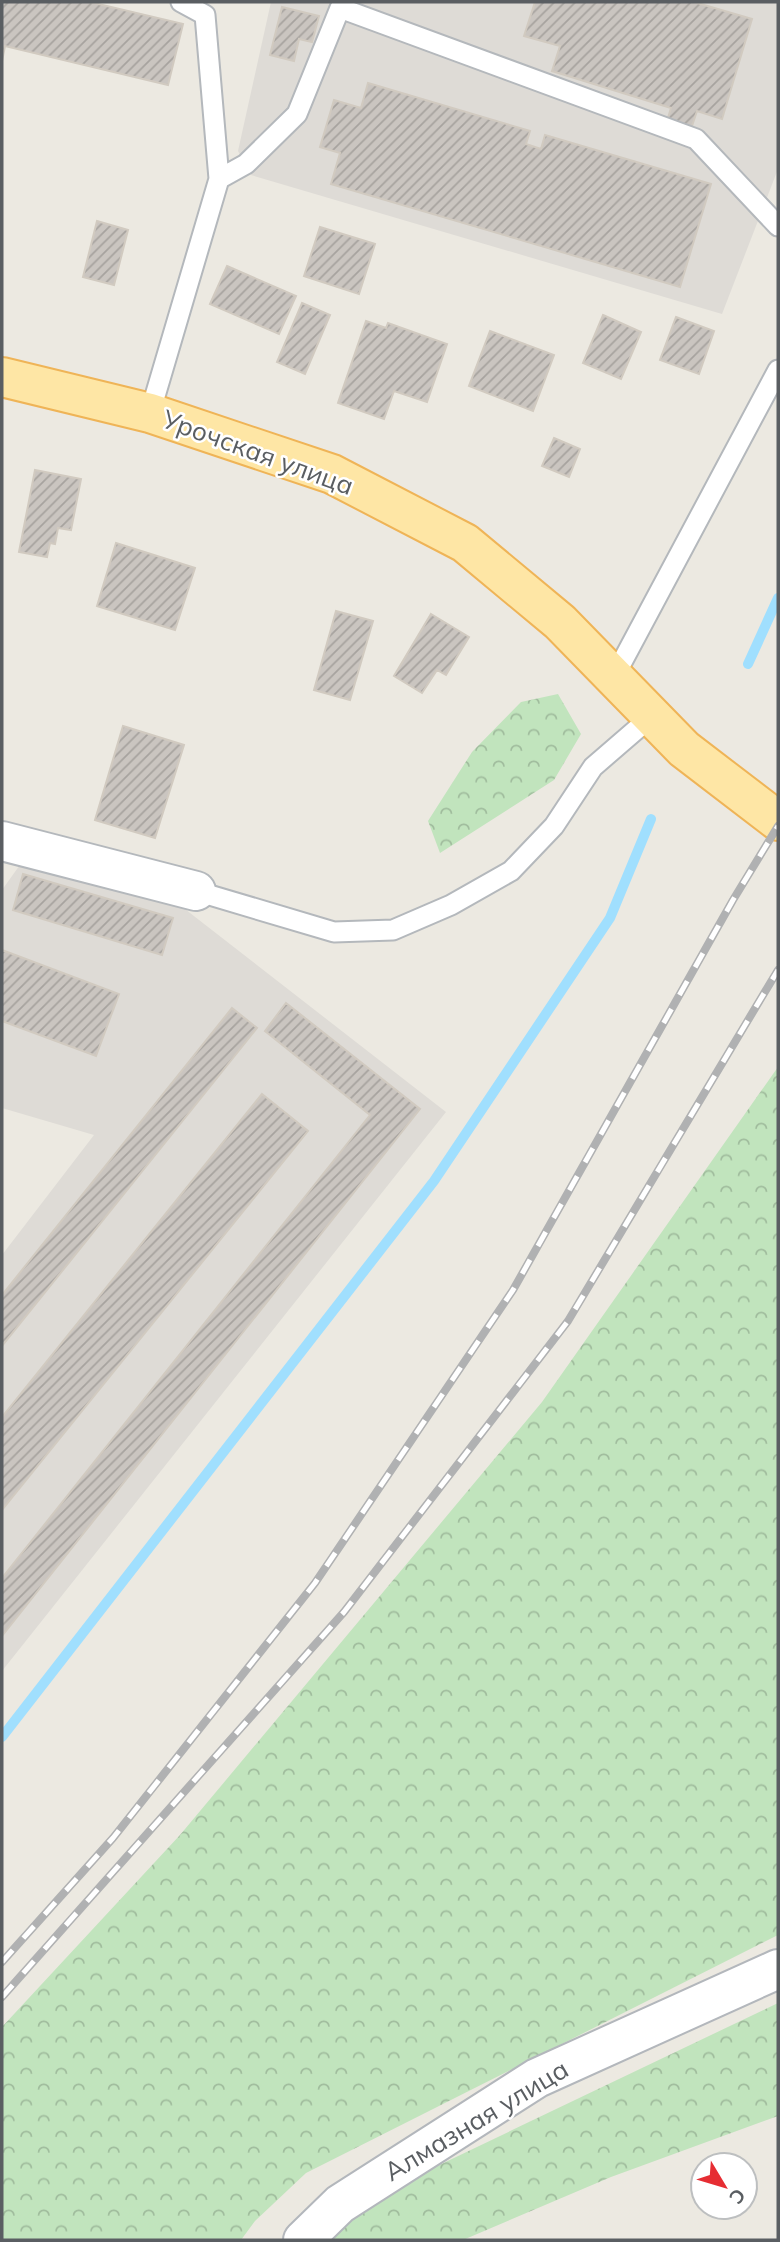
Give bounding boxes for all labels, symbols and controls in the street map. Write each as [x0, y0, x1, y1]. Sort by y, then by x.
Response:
street label: Урочская улица [157, 402, 358, 502]
street label: Алмазная улица [378, 2052, 574, 2188]
north arrow [689, 2151, 759, 2221]
text: С [724, 2184, 751, 2209]

